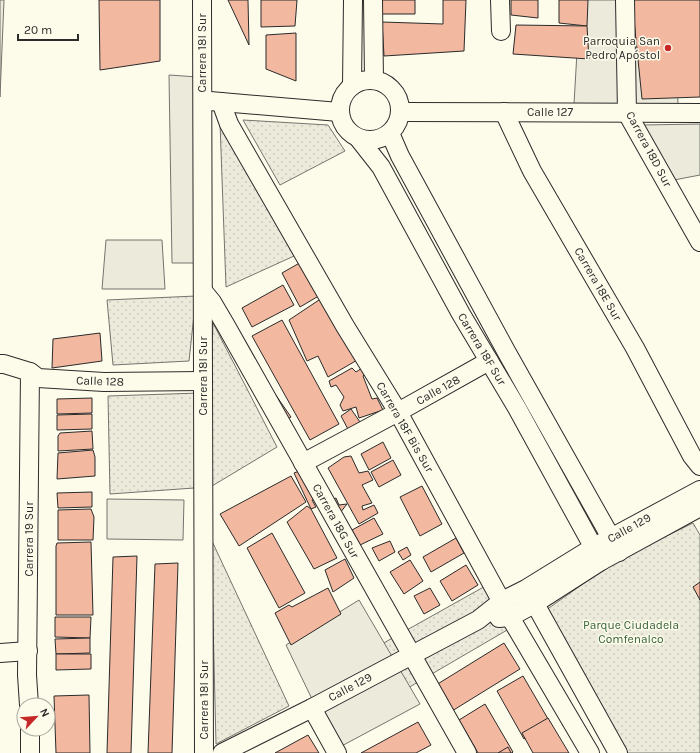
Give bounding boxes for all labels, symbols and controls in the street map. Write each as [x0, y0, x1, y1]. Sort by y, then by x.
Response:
street label: Carrera 18I Sur [195, 13, 209, 93]
scale bar [18, 16, 78, 42]
text: 20 m [24, 23, 52, 37]
place label: Parroquia San Pedro Apóstol [583, 34, 660, 62]
marker: Parroquia San Pedro Apóstol [663, 43, 673, 53]
street label: Calle 127 [527, 105, 573, 119]
street label: Carrera 18D Sur [623, 109, 675, 190]
street label: Carrera 18E Sur [571, 245, 625, 324]
street label: Carrera 18F Sur [455, 310, 509, 388]
street label: Carrera 18I Sur [196, 336, 210, 416]
street label: Calle 128 [414, 372, 462, 408]
street label: Calle 128 [76, 373, 124, 389]
street label: Carrera 18F Bis Sur [373, 379, 437, 475]
street label: Carrera 18G Sur [310, 481, 363, 561]
street label: Carrera 19 Sur [22, 501, 36, 577]
street label: Calle 129 [605, 510, 653, 546]
park label: Parque Ciudadela Comfenalco [583, 618, 679, 646]
street label: Carrera 18I Sur [197, 660, 211, 740]
street label: Calle 129 [326, 670, 374, 704]
north arrow [16, 697, 56, 737]
text: N [37, 706, 52, 719]

